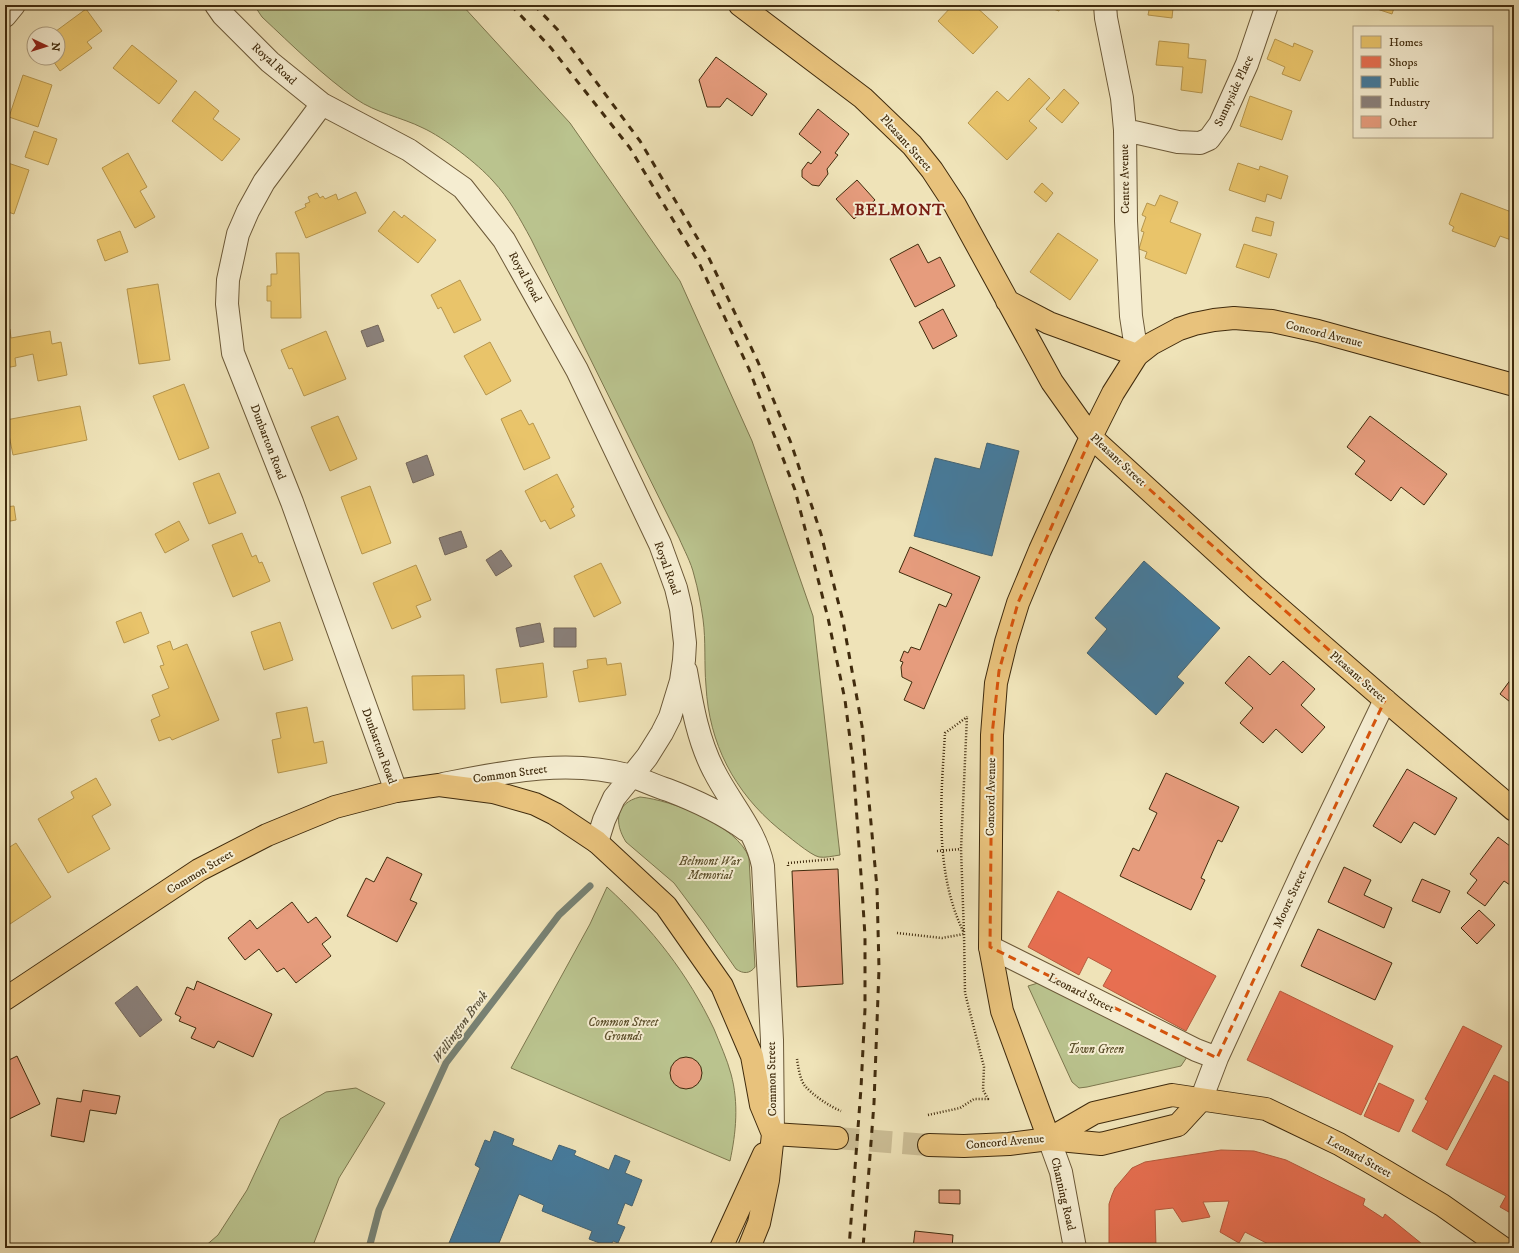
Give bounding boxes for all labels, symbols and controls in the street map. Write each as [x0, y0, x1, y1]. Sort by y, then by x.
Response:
north arrow [26, 26, 66, 66]
legend [1353, 26, 1493, 138]
text: Homes [1389, 35, 1423, 50]
street label: Royal Road [248, 40, 300, 88]
text: N [48, 42, 62, 52]
street label: Sunnyside Place [1211, 53, 1257, 129]
text: Shops [1389, 55, 1417, 70]
text: Public [1389, 75, 1419, 90]
text: Industry [1389, 95, 1430, 110]
street label: Pleasant Street [877, 112, 935, 174]
text: Other [1389, 115, 1418, 130]
street label: Centre Avenue [1117, 144, 1133, 214]
district label: BELMONT [855, 200, 945, 220]
street label: Royal Road [505, 249, 545, 305]
street label: Concord Avenue [1284, 317, 1364, 351]
street label: Dunbarton Road [247, 402, 289, 482]
street label: Pleasant Street [1087, 430, 1149, 490]
street label: Royal Road [650, 539, 684, 597]
street label: Pleasant Street [1326, 648, 1390, 706]
street label: Dunbarton Road [358, 706, 400, 786]
street label: Concord Avenue [983, 758, 999, 836]
street label: Common Street [472, 761, 548, 787]
street label: Common Street [164, 846, 236, 898]
park label: Belmont War Memorial [678, 854, 742, 883]
street label: Moore Street [1270, 867, 1310, 931]
street label: Leonard Street [1045, 970, 1117, 1016]
water label: Wellington Brook [429, 988, 492, 1066]
park label: Common Street Grounds [588, 1015, 659, 1044]
street label: Common Street [764, 1041, 780, 1117]
park label: Town Green [1068, 1042, 1124, 1057]
street label: Concord Avenue [965, 1131, 1045, 1153]
street label: Leonard Street [1324, 1133, 1394, 1181]
street label: Channing Road [1047, 1156, 1079, 1232]

